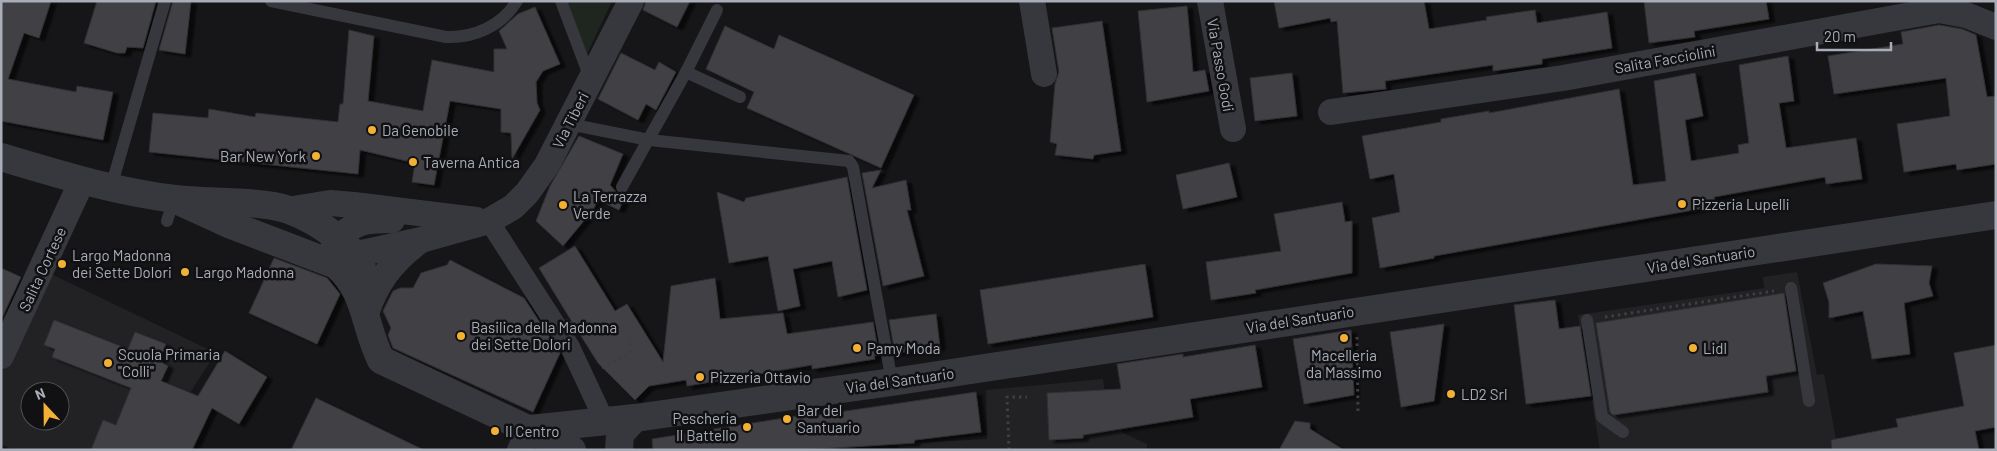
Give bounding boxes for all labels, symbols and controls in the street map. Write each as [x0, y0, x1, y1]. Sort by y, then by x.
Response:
street label: Via Passo Godi [1204, 17, 1238, 113]
scale bar [1817, 20, 1891, 52]
text: 20 m [1824, 27, 1856, 45]
street label: Salita Facciolini [1613, 41, 1717, 77]
street label: Via Tiberi [548, 89, 592, 151]
place label: Da Genobile [382, 121, 459, 139]
marker: Da Genobile [366, 124, 378, 136]
place label: Bar New York [220, 147, 306, 165]
marker: Bar New York [310, 150, 322, 162]
place label: Taverna Antica [423, 153, 520, 171]
marker: Taverna Antica [407, 156, 419, 168]
place label: La Terrazza Verde [573, 187, 647, 222]
place label: Pizzeria Lupelli [1692, 195, 1789, 213]
marker: Pizzeria Lupelli [1676, 198, 1688, 210]
marker: La Terrazza Verde [557, 199, 569, 211]
street label: Salita Cortese [15, 224, 69, 314]
street label: Via del Santuario [1646, 242, 1756, 276]
place label: Largo Madonna dei Sette Dolori [72, 246, 172, 281]
marker: Largo Madonna dei Sette Dolori [56, 258, 68, 270]
place label: Largo Madonna [195, 263, 294, 281]
marker: Largo Madonna [179, 266, 191, 278]
street label: Via del Santuario [1245, 302, 1355, 336]
place label: Basilica della Madonna dei Sette Dolori [471, 318, 617, 353]
marker: Basilica della Madonna dei Sette Dolori [455, 330, 467, 342]
marker: Macelleria da Massimo [1338, 332, 1350, 344]
place label: Pamy Moda [867, 339, 940, 357]
place label: Lidl [1703, 339, 1727, 357]
marker: Pamy Moda [851, 342, 863, 354]
marker: Lidl [1687, 342, 1699, 354]
place label: Scuola Primaria "Colli" [118, 345, 220, 380]
place label: Macelleria da Massimo [1306, 346, 1382, 381]
marker: Scuola Primaria "Colli" [102, 357, 114, 369]
street label: Via del Santuario [845, 363, 955, 397]
place label: Pizzeria Ottavio [710, 368, 811, 386]
marker: Pizzeria Ottavio [694, 371, 706, 383]
north arrow [20, 381, 70, 431]
text: N [32, 384, 47, 403]
place label: LD2 Srl [1461, 385, 1508, 403]
marker: LD2 Srl [1445, 388, 1457, 400]
place label: Bar del Santuario [797, 401, 860, 436]
place label: Pescheria Il Battello [673, 409, 737, 444]
marker: Bar del Santuario [781, 413, 793, 425]
marker: Pescheria Il Battello [741, 421, 753, 433]
place label: Il Centro [505, 422, 560, 440]
marker: Il Centro [489, 425, 501, 437]

